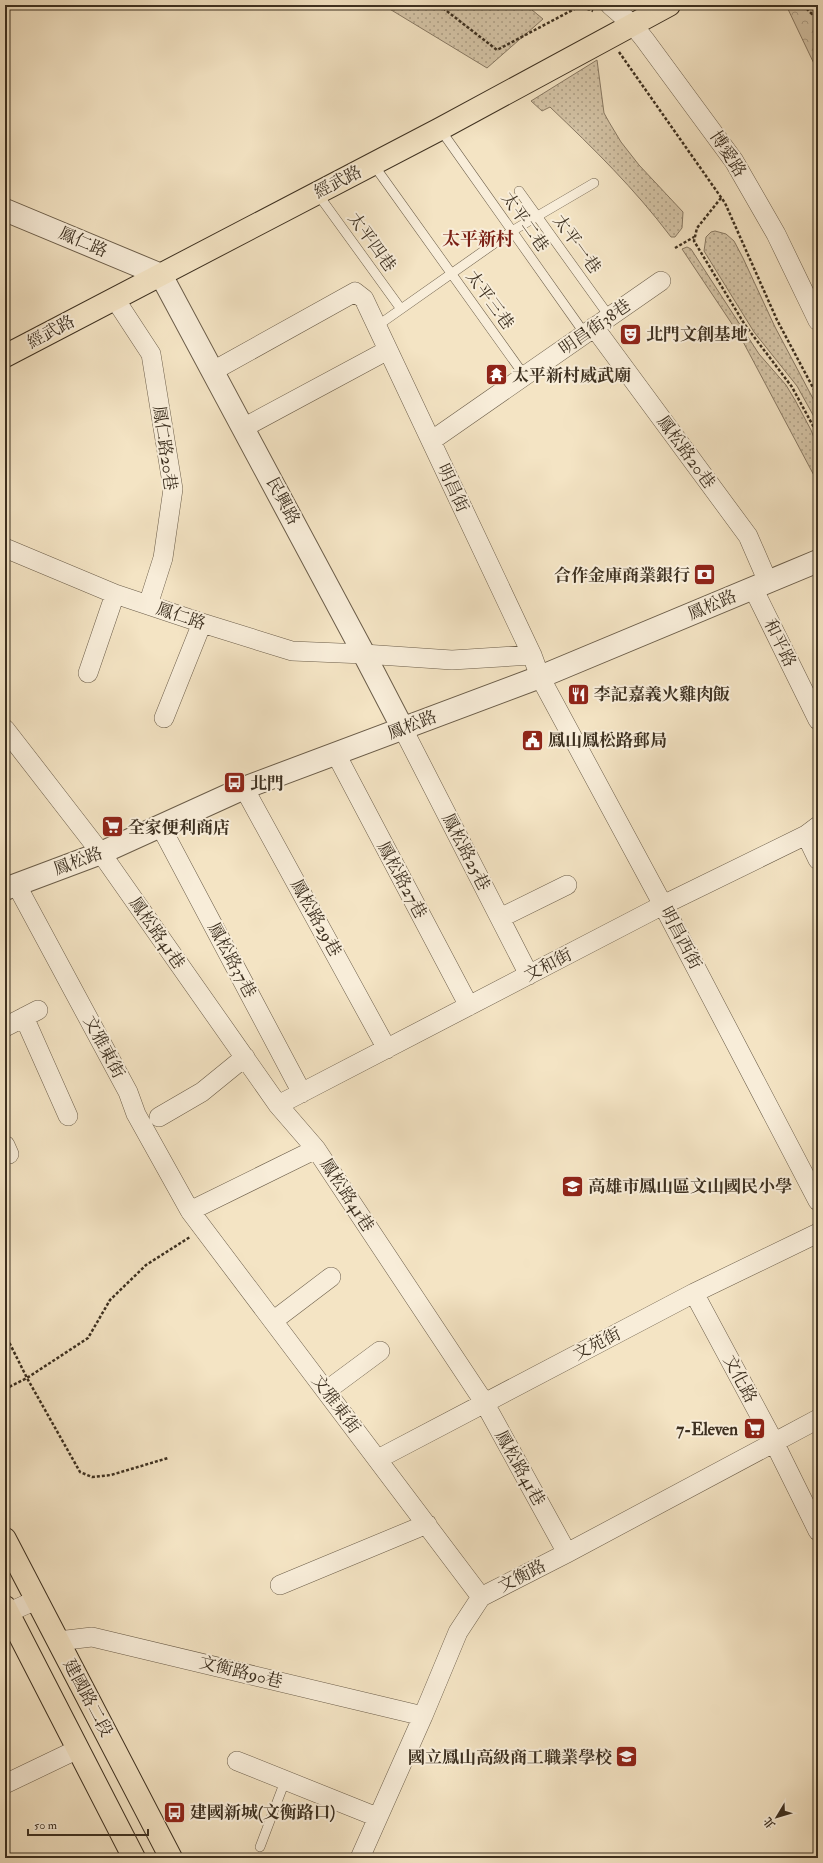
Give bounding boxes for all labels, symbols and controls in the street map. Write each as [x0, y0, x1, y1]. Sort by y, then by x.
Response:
street label: 博愛路 [705, 127, 751, 181]
street label: 經武路 [311, 161, 365, 203]
street label: 太平二巷 [497, 188, 553, 256]
street label: 太平四巷 [344, 208, 400, 276]
street label: 太平一巷 [549, 210, 605, 278]
street label: 鳳仁路 [55, 222, 111, 262]
district label: 太平新村 [442, 228, 514, 251]
street label: 太平三巷 [462, 266, 518, 334]
street label: 明昌街38巷 [555, 295, 635, 359]
street label: 經武路 [24, 311, 78, 353]
theatre icon: 北門文創基地 [618, 321, 644, 347]
place label: 北門文創基地 [646, 324, 748, 345]
temple icon: 太平新村威武廟 [483, 362, 509, 388]
place label: 太平新村威武廟 [512, 365, 631, 386]
street label: 鳳仁路20巷 [149, 404, 181, 492]
street label: 鳳松路20巷 [652, 411, 720, 493]
street label: 明昌街 [433, 460, 473, 516]
street label: 民興路 [262, 474, 304, 528]
bank icon: 合作金庫商業銀行 [692, 562, 718, 588]
place label: 合作金庫商業銀行 [554, 565, 690, 586]
street label: 鳳松路 [684, 585, 740, 625]
street label: 鳳仁路 [153, 598, 209, 634]
street label: 和平路 [759, 615, 801, 671]
restaurant icon: 李記嘉義火雞肉飯 [565, 681, 591, 707]
place label: 李記嘉義火雞肉飯 [594, 684, 730, 705]
street label: 鳳松路 [384, 706, 440, 744]
public building icon: 鳳山鳳松路郵局 [519, 727, 545, 753]
place label: 鳳山鳳松路郵局 [548, 730, 667, 751]
bus stop icon: 北門 [221, 770, 247, 796]
place label: 北門 [250, 773, 284, 794]
street label: 鳳松路25巷 [438, 810, 494, 894]
supermarket icon: 全家便利商店 [100, 814, 126, 840]
place label: 全家便利商店 [128, 817, 230, 838]
street label: 鳳松路27巷 [373, 838, 431, 922]
street label: 鳳松路 [50, 842, 106, 880]
street label: 鳳松路29巷 [286, 876, 346, 960]
street label: 鳳松路41巷 [125, 893, 189, 973]
street label: 明昌西街 [656, 903, 706, 973]
street label: 鳳松路37巷 [203, 919, 261, 1001]
street label: 文和街 [521, 944, 575, 986]
street label: 文雅東街 [79, 1012, 129, 1082]
street label: 鳳松路41巷 [316, 1154, 378, 1236]
school or university icon: 高雄市鳳山區文山國民小學 [559, 1173, 585, 1199]
place label: 高雄市鳳山區文山國民小學 [588, 1176, 792, 1197]
street label: 文苑街 [570, 1323, 624, 1365]
street label: 文化路 [719, 1352, 761, 1406]
street label: 文雅東街 [307, 1371, 365, 1437]
supermarket icon: 7-Eleven [741, 1416, 767, 1442]
place label: 7-Eleven [676, 1419, 738, 1440]
street label: 鳳松路41巷 [491, 1427, 549, 1509]
street label: 文衡路 [495, 1555, 549, 1597]
street label: 文衡路90巷 [197, 1651, 285, 1693]
street label: 建國路二段 [59, 1656, 117, 1740]
school or university icon: 國立鳳山高級商工職業學校 [614, 1744, 640, 1770]
place label: 國立鳳山高級商工職業學校 [408, 1747, 612, 1768]
north arrow [757, 1797, 797, 1837]
bus stop icon: 建國新城(文衡路口) [161, 1799, 187, 1825]
place label: 建國新城(文衡路口) [190, 1802, 335, 1824]
scale bar [28, 1811, 148, 1837]
text: 北 [761, 1815, 778, 1831]
text: 50 m [34, 1818, 58, 1833]

